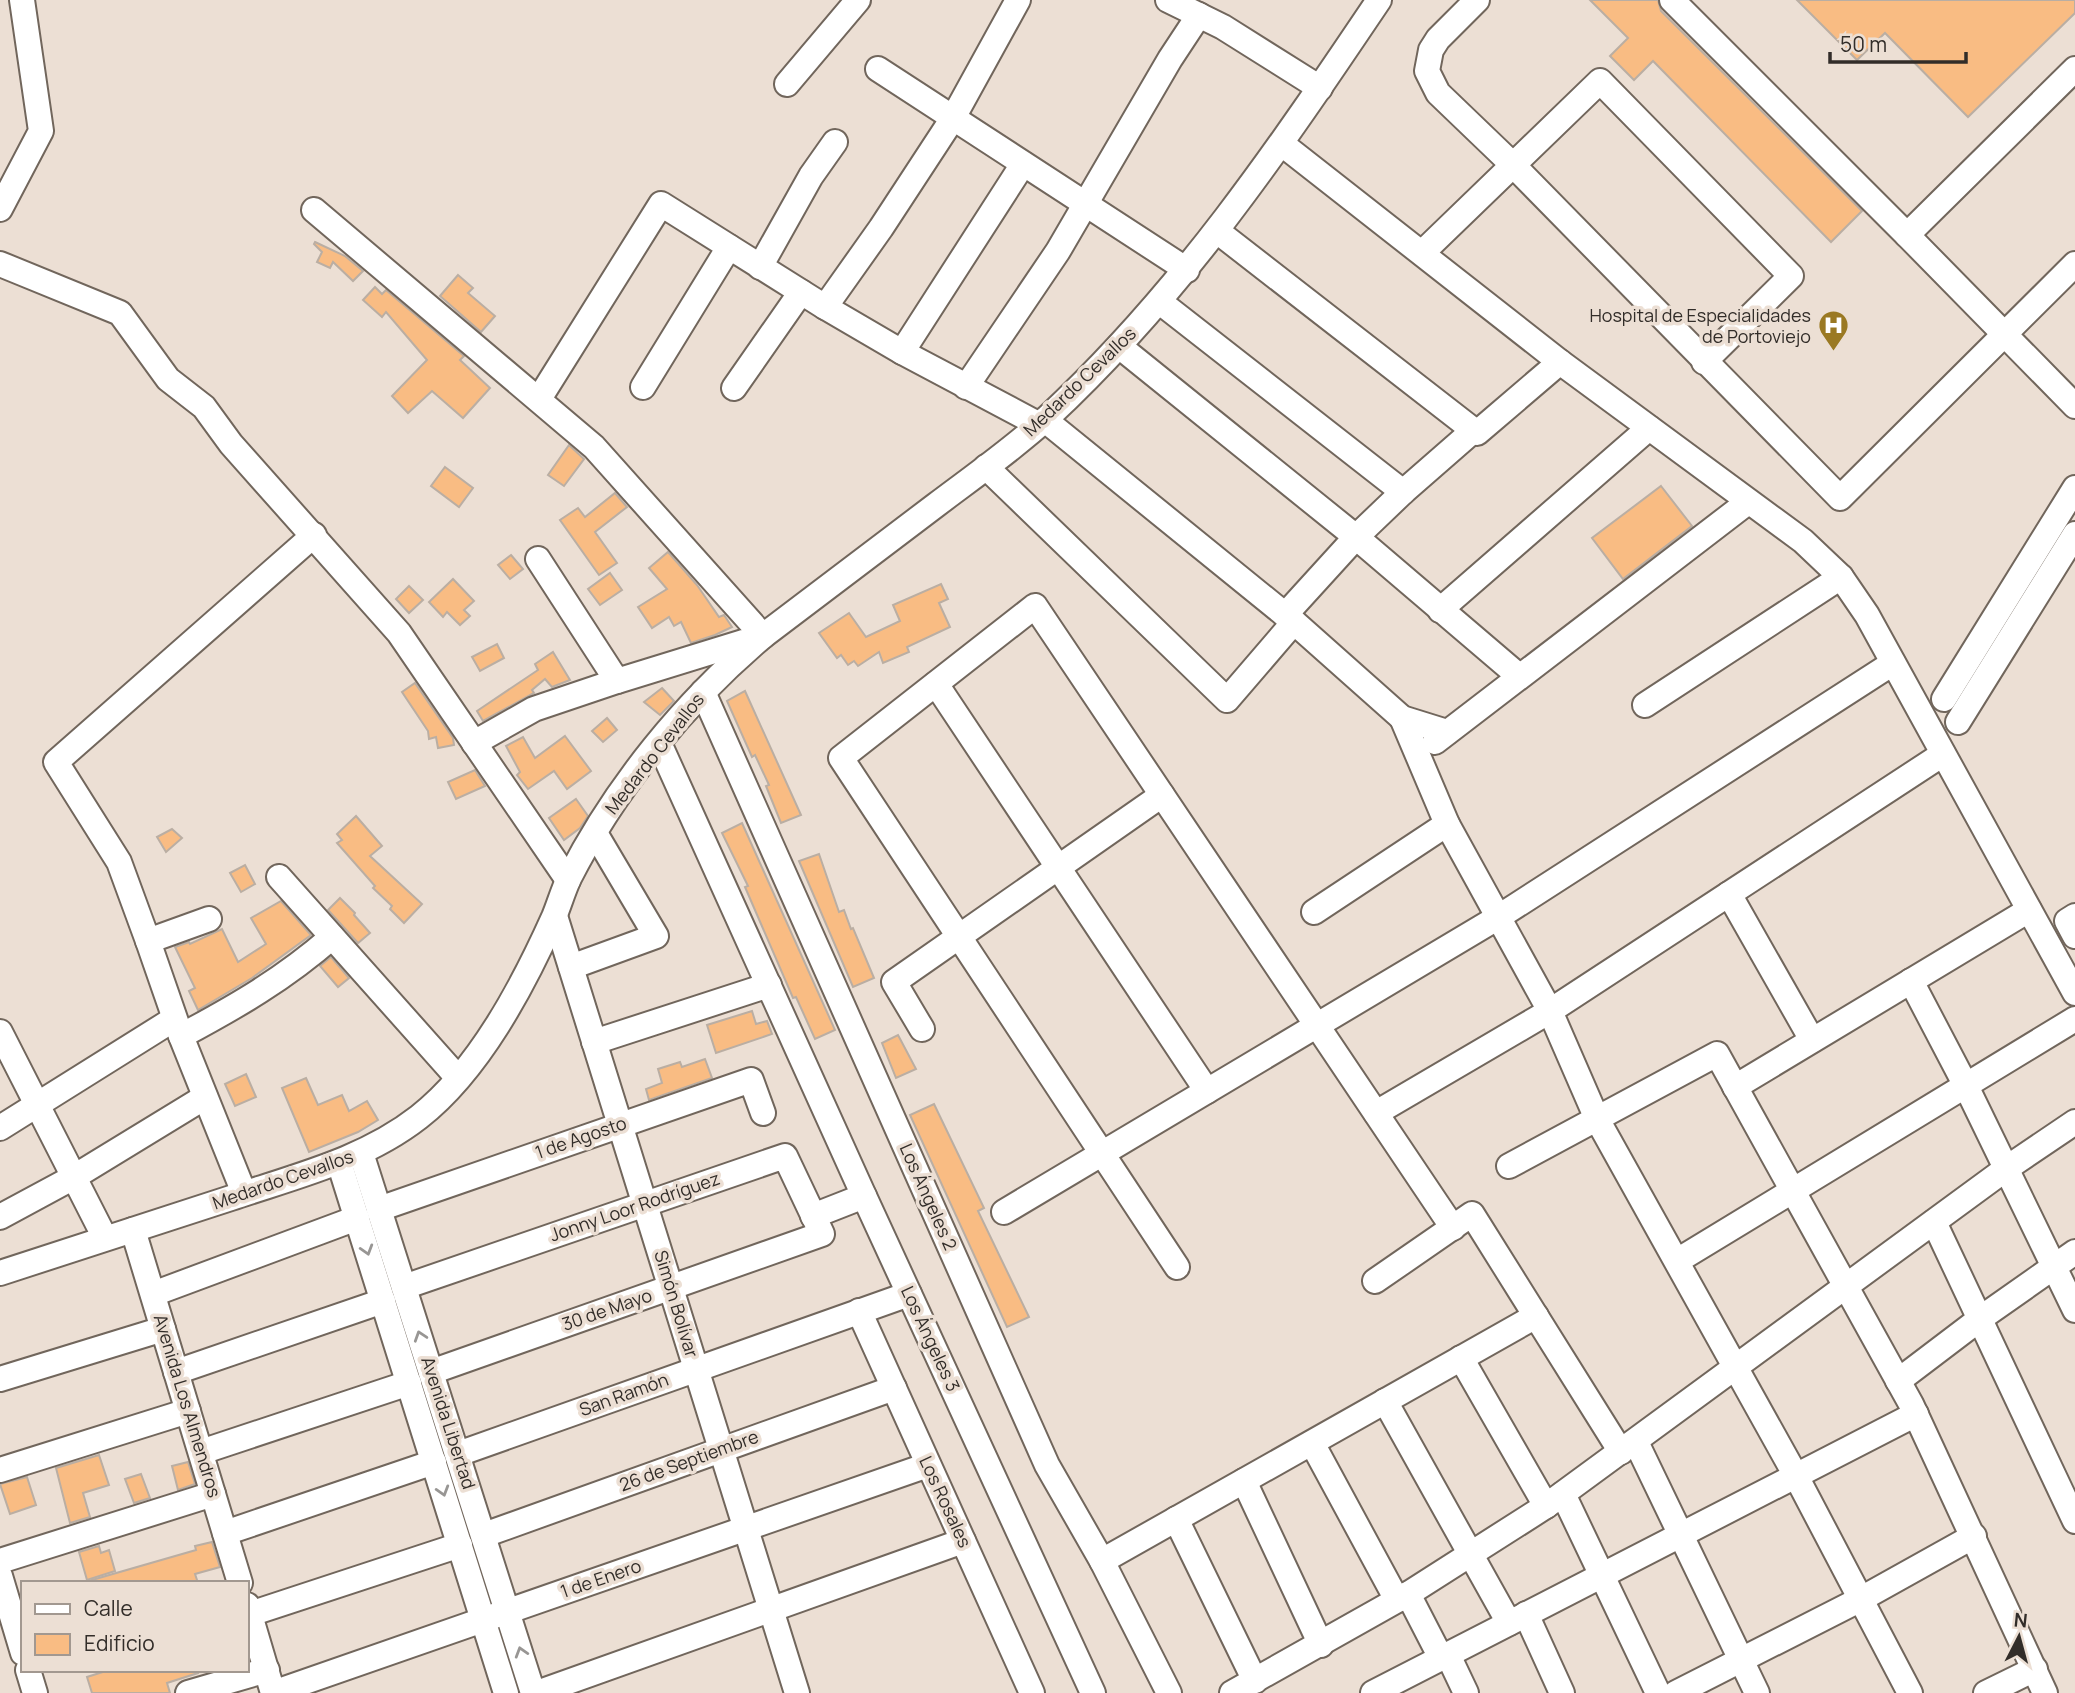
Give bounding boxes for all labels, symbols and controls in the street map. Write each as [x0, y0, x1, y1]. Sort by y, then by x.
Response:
scale bar [1830, 21, 1966, 65]
text: 50 m [1840, 30, 1887, 58]
place label: Hospital de Especialidades de Portoviejo [1590, 303, 1811, 348]
hospital icon: Hospital de Especialidades de Portoviejo [1817, 309, 1851, 353]
street label: Medardo Cevallos [1018, 321, 1141, 441]
street label: Medardo Cevallos [599, 688, 709, 819]
street label: 1 de Agosto [532, 1110, 629, 1164]
street label: Los Ángeles 2 [895, 1140, 963, 1254]
street label: Medardo Cevallos [209, 1144, 356, 1214]
street label: Jonny Loor Rodríguez [546, 1166, 723, 1246]
one-way arrow [359, 1244, 373, 1256]
street label: Simón Bolívar [649, 1247, 705, 1361]
street label: 30 de Mayo [558, 1282, 655, 1336]
street label: Los Ángeles 3 [896, 1282, 966, 1395]
street label: Avenida Los Almendros [149, 1311, 227, 1500]
one-way arrow [414, 1331, 428, 1343]
street label: Avenida Libertad [416, 1353, 482, 1492]
street label: San Ramón [576, 1367, 672, 1421]
street label: 26 de Septiembre [616, 1424, 761, 1496]
street label: Los Rosales [914, 1452, 978, 1551]
one-way arrow [434, 1485, 449, 1497]
street label: 1 de Enero [557, 1553, 644, 1603]
legend [21, 1581, 248, 1672]
text: Calle [84, 1594, 133, 1622]
north arrow [1984, 1602, 2054, 1672]
text: N [2013, 1606, 2029, 1634]
text: Edificio [84, 1629, 155, 1657]
one-way arrow [514, 1646, 529, 1658]

